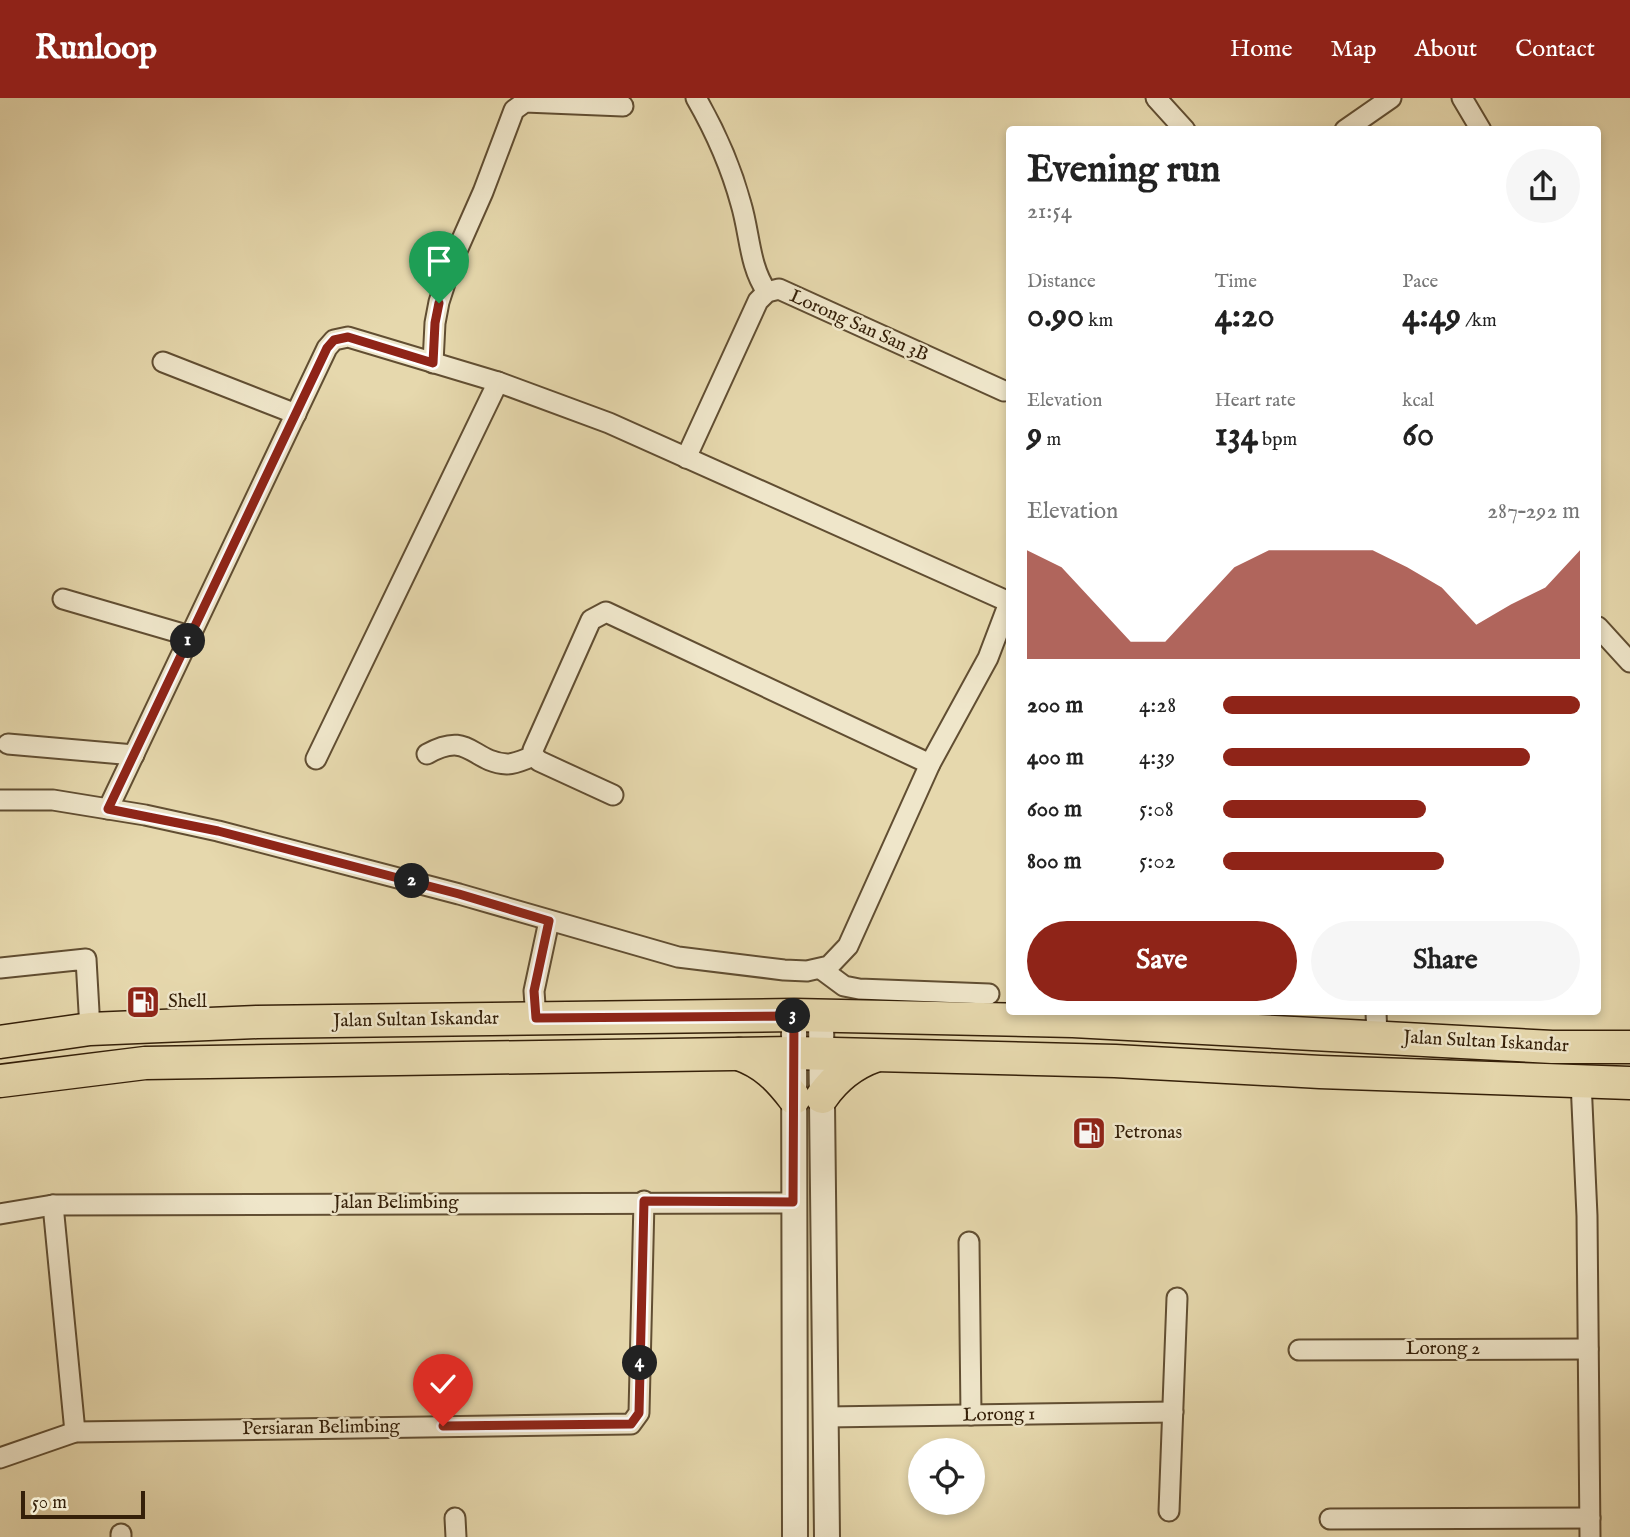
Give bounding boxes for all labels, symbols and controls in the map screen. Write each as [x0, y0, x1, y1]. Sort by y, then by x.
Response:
text: Runloop [35, 28, 157, 70]
text: Home [1230, 34, 1293, 65]
text: Map [1331, 34, 1377, 65]
text: About [1415, 34, 1477, 65]
text: Contact [1515, 34, 1595, 65]
text: Evening run [1027, 147, 1221, 195]
button: share [1506, 149, 1580, 223]
text: 21:54 [1027, 197, 1072, 226]
pin [409, 231, 469, 303]
icon: arrive [420, 242, 458, 280]
text: Distance [1027, 270, 1096, 294]
text: Time [1215, 270, 1257, 294]
text: Pace [1402, 270, 1438, 294]
street label: Lorong San San 3B [786, 285, 932, 367]
text: 0.90 [1027, 294, 1084, 339]
text: 4:20 [1215, 294, 1275, 339]
text: 4:49 [1402, 294, 1461, 339]
text: km [1084, 309, 1113, 333]
text: /km [1461, 309, 1497, 333]
text: Elevation [1027, 389, 1102, 413]
text: Heart rate [1215, 389, 1296, 413]
text: kcal [1402, 389, 1434, 413]
text: 9 [1027, 413, 1042, 458]
text: 134 [1215, 413, 1258, 458]
text: 60 [1402, 413, 1434, 458]
text: m [1042, 428, 1061, 452]
text: bpm [1258, 428, 1297, 452]
text: Elevation [1027, 497, 1118, 526]
text: 287–292 m [1487, 497, 1580, 526]
pin: 1 [170, 624, 206, 658]
text: 1 [184, 628, 191, 652]
text: 200 m [1027, 691, 1083, 720]
text: 4:28 [1139, 691, 1176, 720]
text: 400 m [1027, 743, 1084, 772]
text: 4:39 [1139, 743, 1175, 772]
text: 600 m [1027, 795, 1082, 824]
text: 5:08 [1139, 795, 1174, 824]
text: 800 m [1027, 847, 1081, 876]
text: 5:02 [1139, 847, 1176, 876]
pin: 2 [394, 864, 430, 898]
text: 2 [407, 868, 416, 892]
button: Save [1027, 921, 1297, 1001]
button: Share [1311, 921, 1580, 1001]
fuel station icon: Shell [124, 983, 162, 1021]
place label: Shell [168, 990, 208, 1014]
pin: 3 [776, 998, 810, 1034]
text: 3 [789, 1003, 796, 1027]
street label: Jalan Sultan Iskandar [331, 1007, 499, 1033]
street label: Jalan Sultan Iskandar [1401, 1026, 1569, 1058]
fuel station icon: Petronas [1070, 1114, 1108, 1152]
place label: Petronas [1114, 1121, 1182, 1145]
street label: Jalan Belimbing [332, 1191, 459, 1215]
street label: Lorong 2 [1406, 1337, 1480, 1361]
pin: 4 [622, 1346, 658, 1380]
text: 4 [635, 1350, 644, 1374]
pin [413, 1354, 473, 1426]
icon: check [424, 1365, 462, 1403]
street label: Lorong 1 [962, 1402, 1036, 1428]
street label: Persiaran Belimbing [242, 1415, 401, 1441]
map controls [908, 1438, 985, 1515]
button: locate [908, 1438, 985, 1515]
scale bar [21, 1488, 145, 1520]
text: 50 m [32, 1491, 67, 1515]

